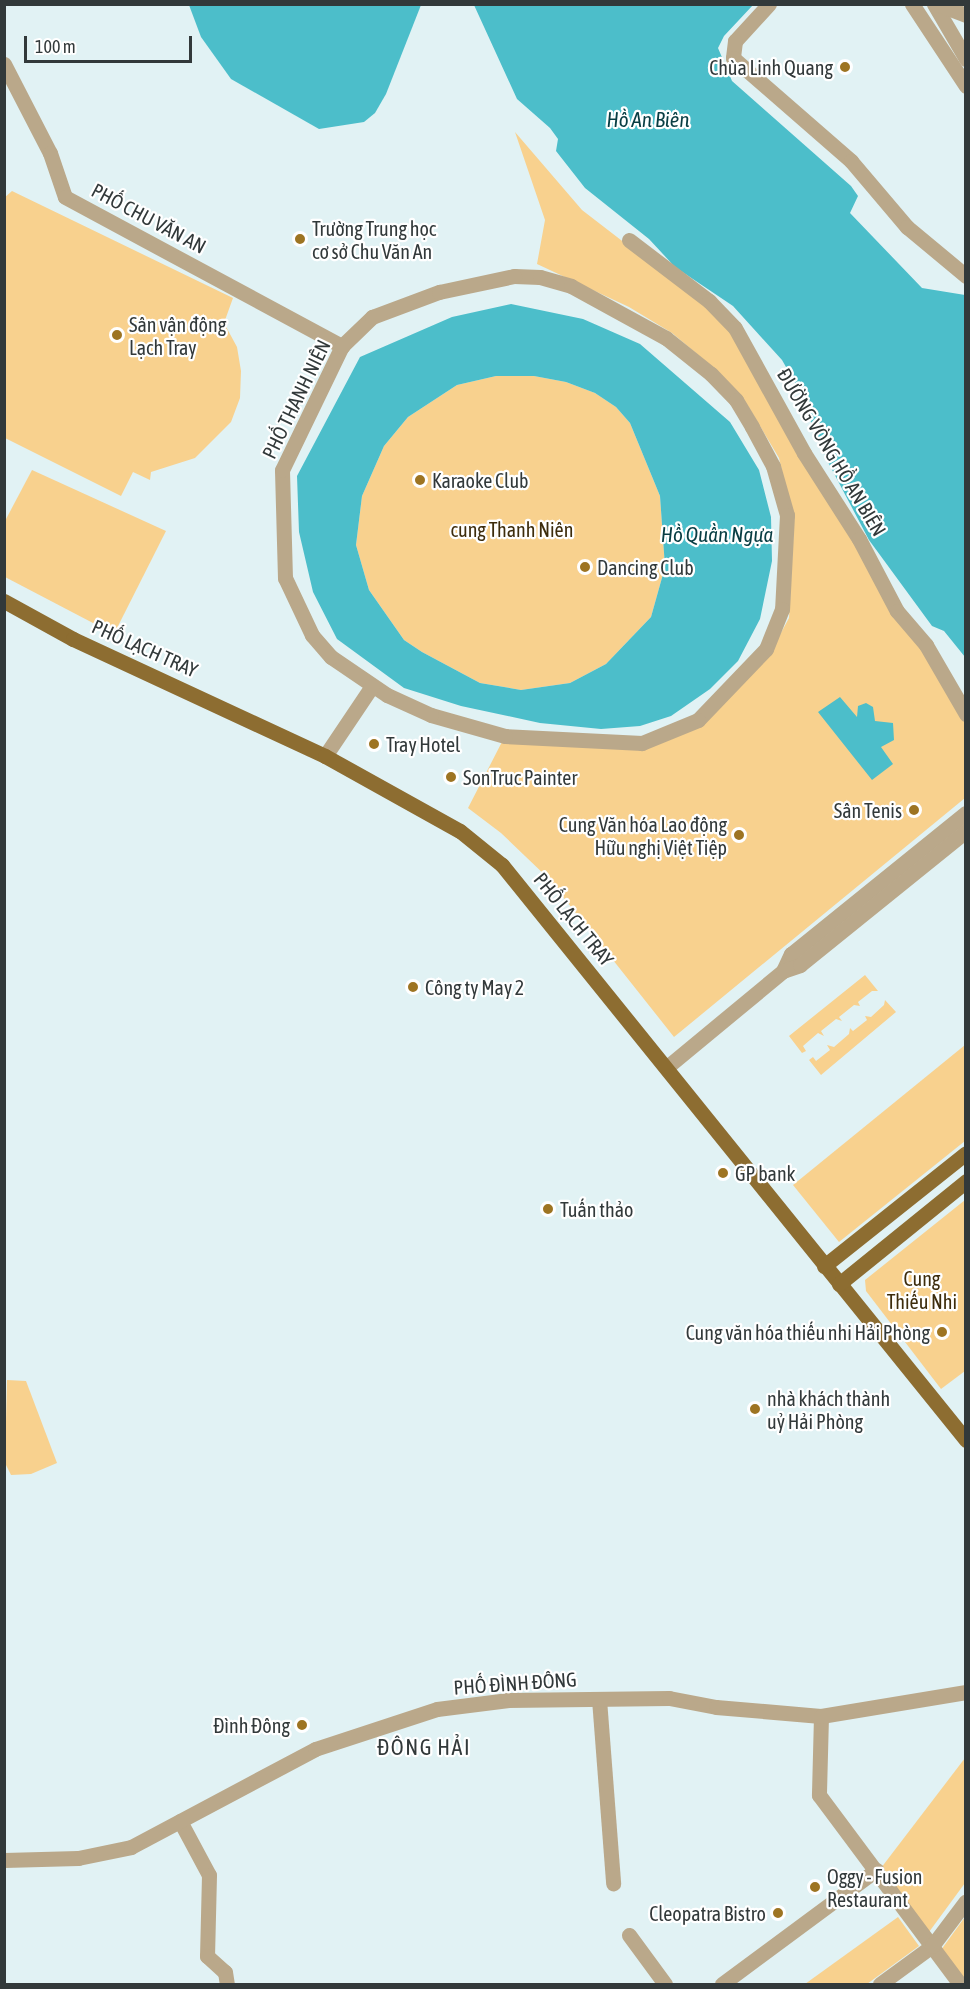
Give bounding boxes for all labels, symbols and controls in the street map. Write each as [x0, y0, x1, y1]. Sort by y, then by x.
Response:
scale bar [27, 24, 195, 62]
text: 100 m [35, 36, 76, 57]
place label: Chùa Linh Quang [709, 55, 833, 79]
marker: Chùa Linh Quang [838, 60, 852, 74]
water label: Hồ An Biên [607, 106, 689, 132]
street label: PHỐ CHU VĂN AN [88, 178, 210, 258]
place label: Trường Trung học cơ sở Chu Văn An [312, 216, 436, 263]
marker: Trường Trung học cơ sở Chu Văn An [293, 232, 307, 246]
place label: Sân vận động Lạch Tray [129, 312, 226, 359]
marker: Sân vận động Lạch Tray [110, 328, 124, 342]
street label: PHỐ THANH NIÊN [257, 336, 335, 462]
street label: ĐƯỜNG VÒNG HỒ AN BIÊN [772, 364, 892, 540]
place label: Karaoke Club [432, 468, 529, 492]
marker: Karaoke Club [413, 473, 427, 487]
park label: cung Thanh Niên [451, 517, 573, 541]
water label: Hồ Quần Ngựa [661, 521, 773, 547]
place label: Dancing Club [597, 555, 694, 579]
marker: Dancing Club [578, 560, 592, 574]
street label: PHỐ LẠCH TRAY [88, 614, 202, 682]
place label: Tray Hotel [386, 732, 460, 756]
marker: Tray Hotel [367, 737, 381, 751]
place label: SonTruc Painter [463, 765, 577, 789]
marker: SonTruc Painter [444, 770, 458, 784]
place label: Sân Tenis [834, 798, 902, 822]
marker: Sân Tenis [907, 803, 921, 817]
place label: Cung Văn hóa Lao động Hữu nghị Việt Tiệp [559, 812, 727, 859]
marker: Cung Văn hóa Lao động Hữu nghị Việt Tiệp [732, 828, 746, 842]
street label: PHỐ LẠCH TRAY [529, 867, 619, 971]
place label: Công ty May 2 [425, 975, 524, 999]
marker: Công ty May 2 [406, 980, 420, 994]
place label: GP bank [735, 1161, 795, 1185]
marker: GP bank [716, 1166, 730, 1180]
place label: Tuấn thảo [560, 1197, 633, 1221]
marker: Tuấn thảo [541, 1202, 555, 1216]
park label: Cung Thiếu Nhi [887, 1267, 957, 1314]
place label: Cung văn hóa thiếu nhi Hải Phòng [686, 1320, 930, 1344]
marker: Cung văn hóa thiếu nhi Hải Phòng [935, 1325, 949, 1339]
place label: nhà khách thành uỷ Hải Phòng [767, 1386, 890, 1433]
marker: nhà khách thành uỷ Hải Phòng [748, 1402, 762, 1416]
street label: PHỐ ĐÌNH ĐÔNG [453, 1667, 577, 1699]
place label: Đình Đông [213, 1713, 290, 1737]
marker: Đình Đông [295, 1718, 309, 1732]
district label: ĐÔNG HẢI [377, 1735, 471, 1761]
place label: Oggy - Fusion Restaurant [827, 1864, 922, 1911]
marker: Oggy - Fusion Restaurant [808, 1880, 822, 1894]
place label: Cleopatra Bistro [649, 1901, 766, 1925]
marker: Cleopatra Bistro [771, 1906, 785, 1920]

